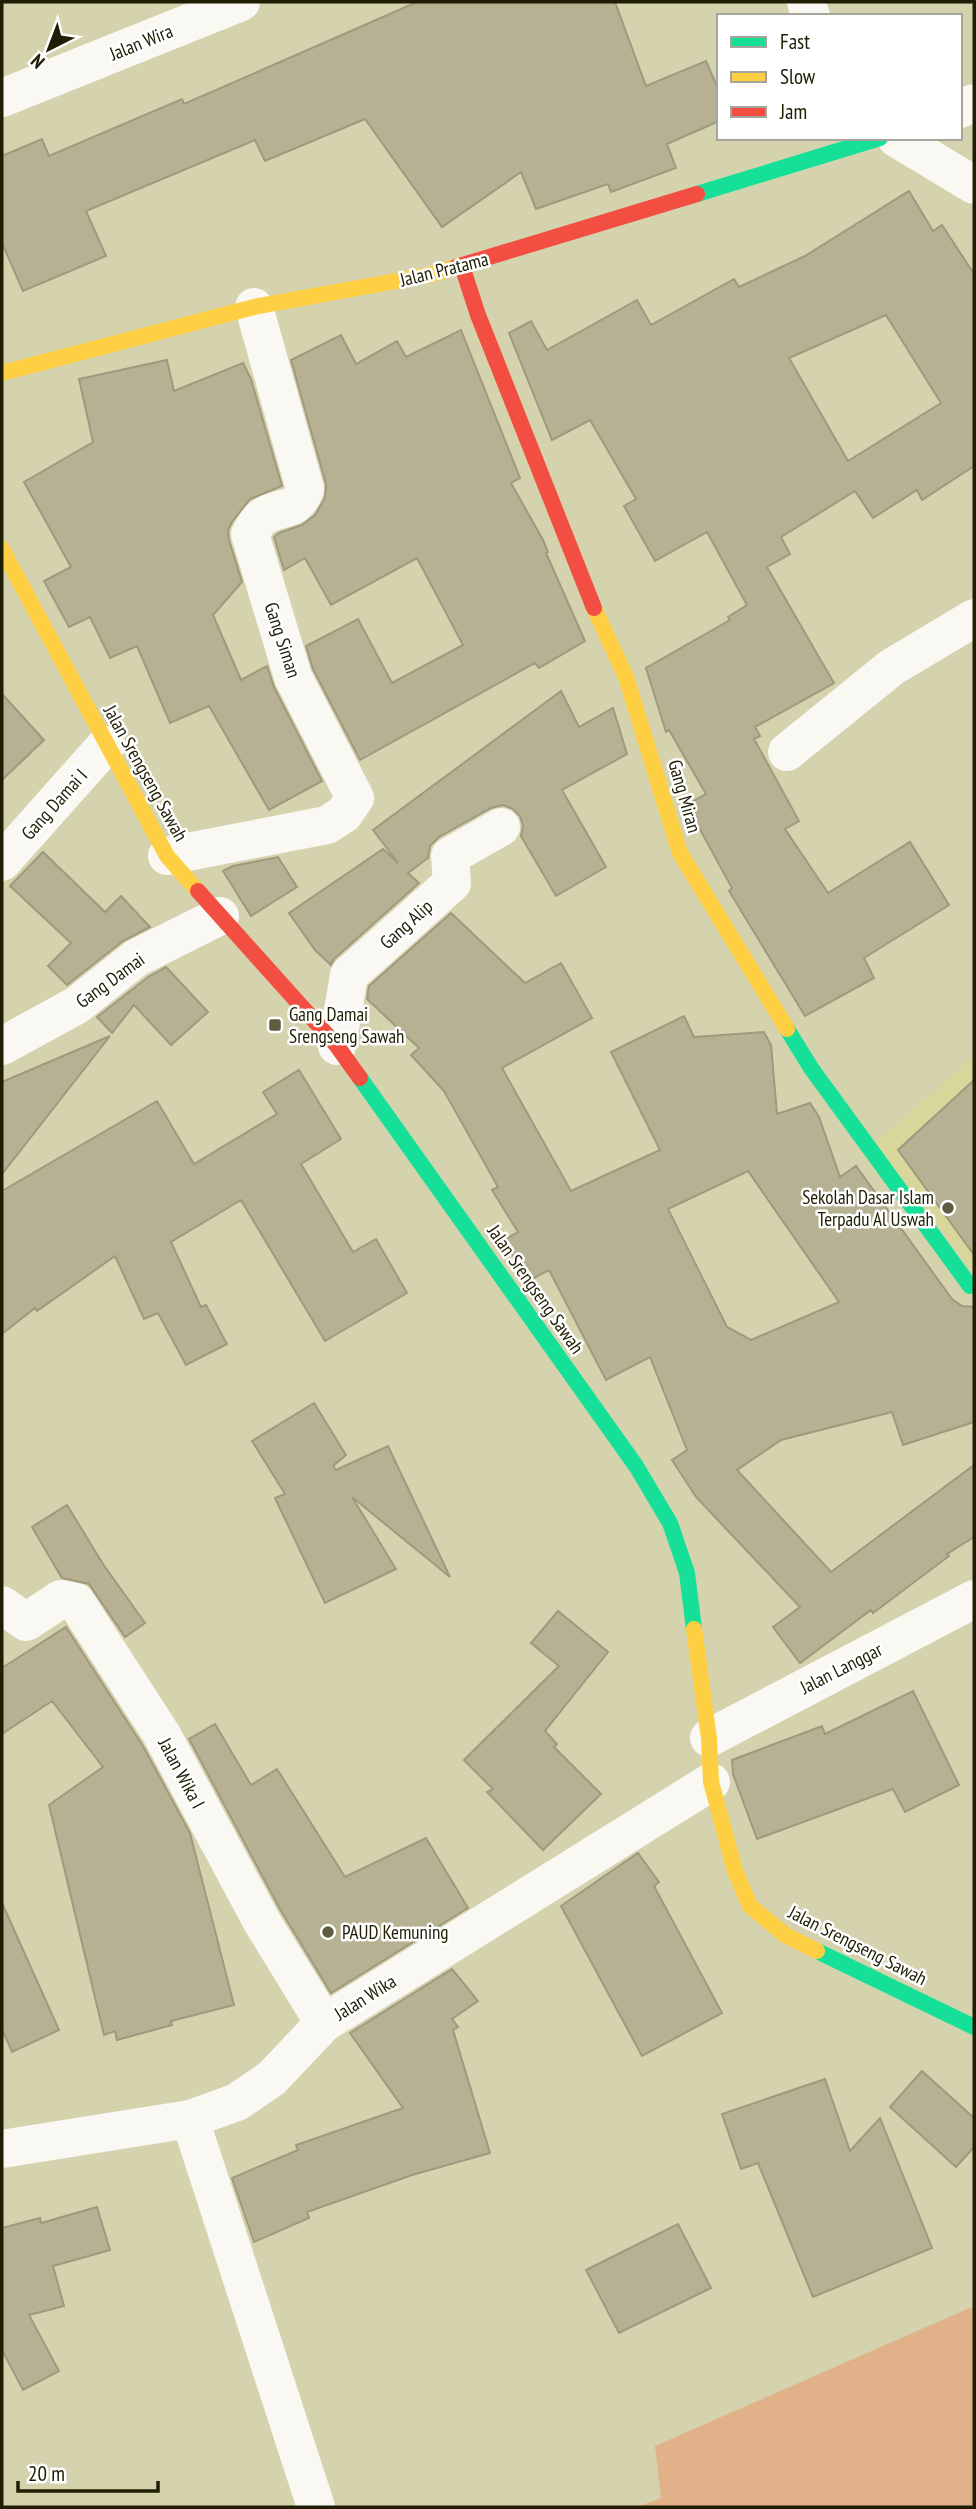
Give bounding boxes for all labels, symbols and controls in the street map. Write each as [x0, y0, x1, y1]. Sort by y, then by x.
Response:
north arrow [14, 14, 84, 84]
legend [717, 14, 962, 140]
street label: Jalan Wira [105, 19, 176, 66]
text: Fast [780, 28, 810, 55]
text: N [26, 49, 49, 74]
text: Slow [780, 63, 816, 90]
text: Jam [779, 98, 807, 125]
street label: Jalan Pratama [396, 246, 491, 292]
street label: Gang Siman [260, 599, 306, 681]
street label: Jalan Srengseng Sawah [98, 700, 193, 845]
street label: Gang Miran [663, 757, 707, 835]
street label: Gang Damai I [16, 763, 92, 845]
street label: Gang Alip [375, 894, 437, 954]
street label: Gang Damai [71, 947, 149, 1013]
place label: Gang Damai Srengseng Sawah [289, 1002, 404, 1048]
marker: Gang Damai Srengseng Sawah [267, 1017, 283, 1033]
place label: Sekolah Dasar Islam Terpadu Al Uswah [802, 1185, 934, 1231]
marker: Sekolah Dasar Islam Terpadu Al Uswah [940, 1200, 956, 1216]
street label: Jalan Srengseng Sawah [482, 1219, 589, 1358]
street label: Jalan Langgar [795, 1637, 887, 1699]
street label: Jalan Wika I [153, 1733, 211, 1812]
street label: Jalan Srengseng Sawah [784, 1899, 931, 1990]
place label: PAUD Kemuning [342, 1920, 449, 1944]
marker: PAUD Kemuning [320, 1924, 336, 1940]
street label: Jalan Wika [329, 1969, 400, 2026]
scale bar [18, 2450, 158, 2494]
text: 20 m [28, 2460, 65, 2487]

